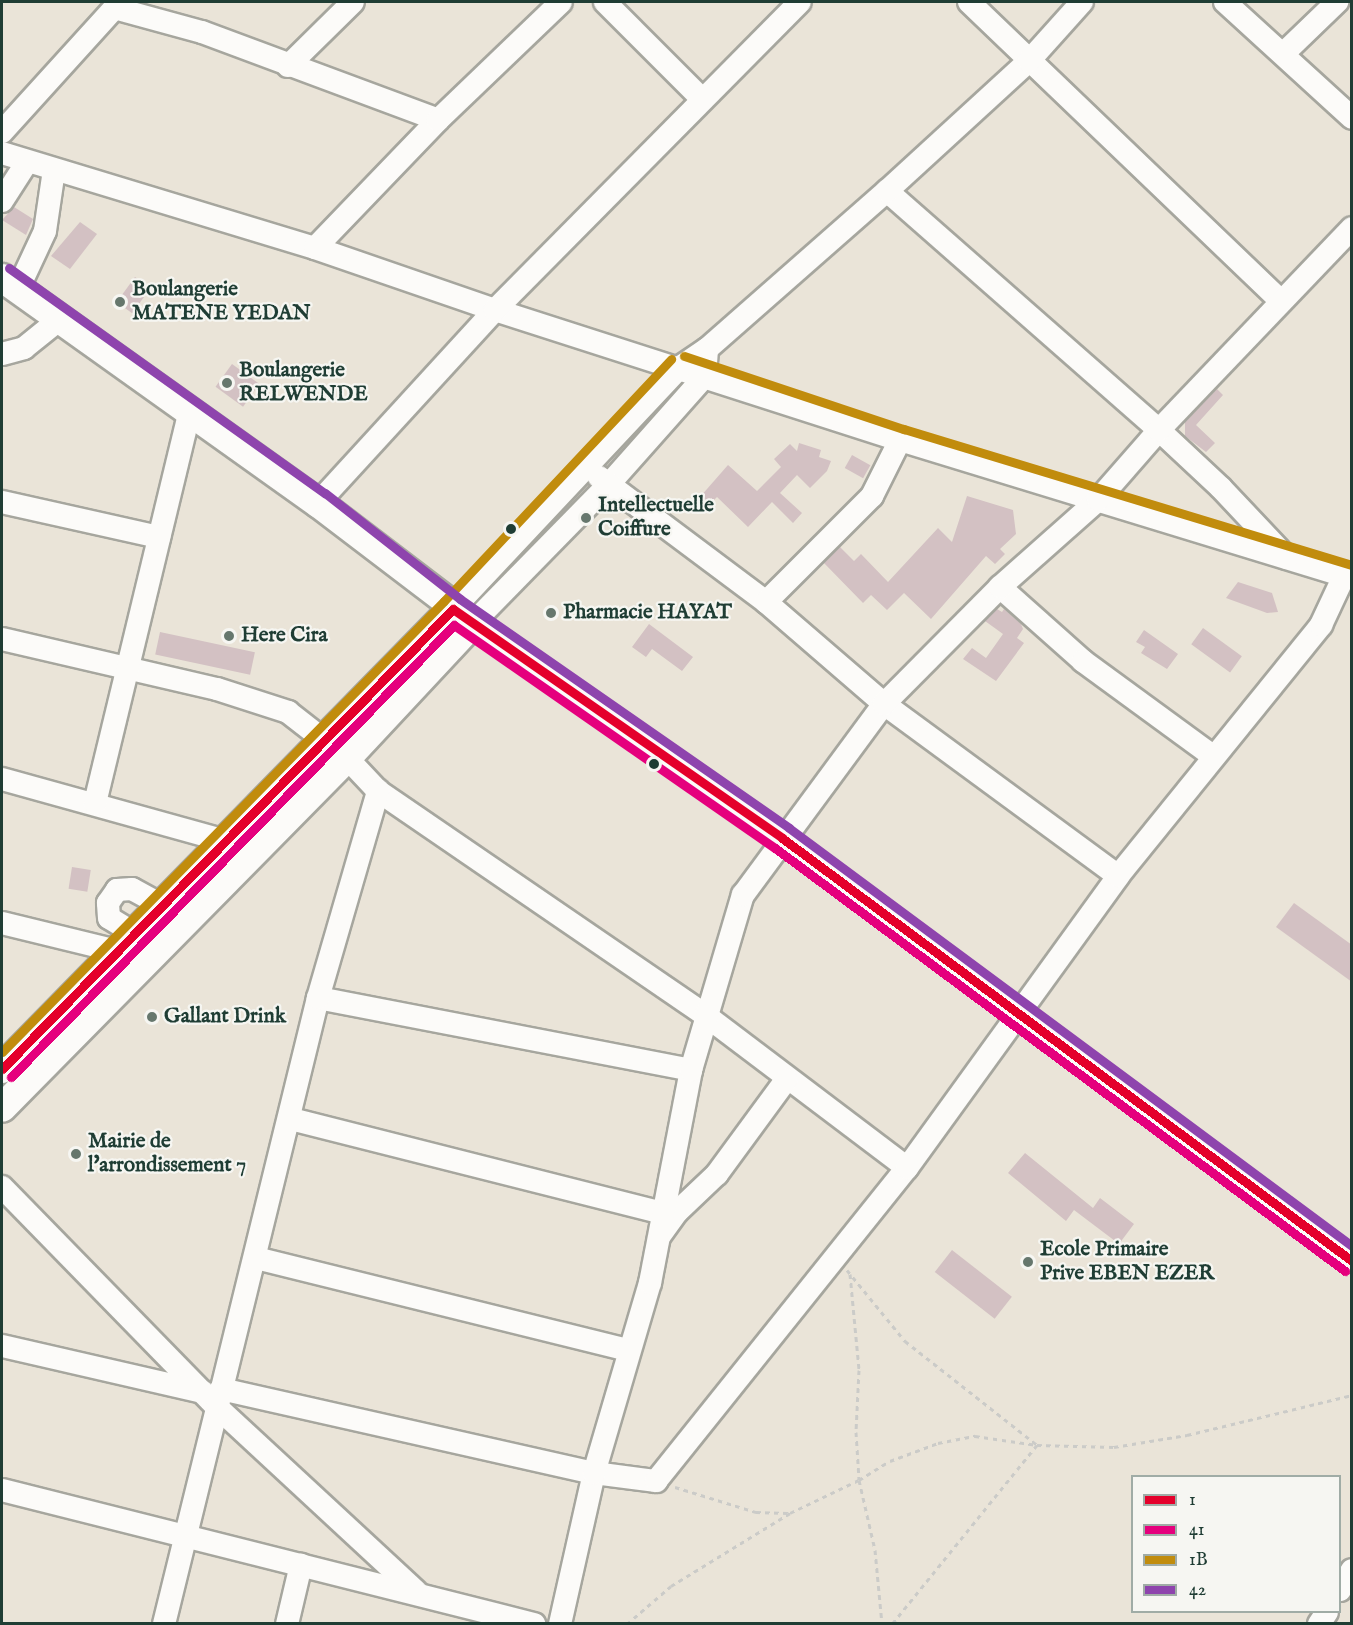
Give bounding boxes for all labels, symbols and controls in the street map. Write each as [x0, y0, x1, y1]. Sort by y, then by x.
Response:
place label: Boulangerie MATENE YEDAN [132, 277, 311, 327]
marker: Boulangerie MATENE YEDAN [113, 295, 127, 309]
place label: Boulangerie RELWENDE [239, 358, 368, 408]
marker: Boulangerie RELWENDE [220, 376, 234, 390]
place label: Intellectuelle Coiffure [598, 493, 714, 543]
marker: Intellectuelle Coiffure [579, 511, 593, 525]
unlabelled marker [505, 523, 517, 535]
place label: Pharmacie HAYAT [563, 600, 732, 626]
marker: Pharmacie HAYAT [544, 606, 558, 620]
place label: Here Cira [241, 623, 328, 649]
marker: Here Cira [222, 629, 236, 643]
unlabelled marker [648, 758, 660, 770]
place label: Gallant Drink [164, 1004, 286, 1030]
marker: Gallant Drink [145, 1010, 159, 1024]
place label: Mairie de l'arrondissement 7 [88, 1129, 246, 1179]
marker: Mairie de l'arrondissement 7 [69, 1147, 83, 1161]
place label: Ecole Primaire Prive EBEN EZER [1040, 1237, 1214, 1287]
marker: Ecole Primaire Prive EBEN EZER [1021, 1255, 1035, 1269]
legend [1131, 1475, 1341, 1613]
text: 1 [1189, 1489, 1196, 1512]
text: 41 [1189, 1519, 1205, 1542]
text: 1B [1189, 1549, 1208, 1572]
text: 42 [1189, 1579, 1206, 1602]

